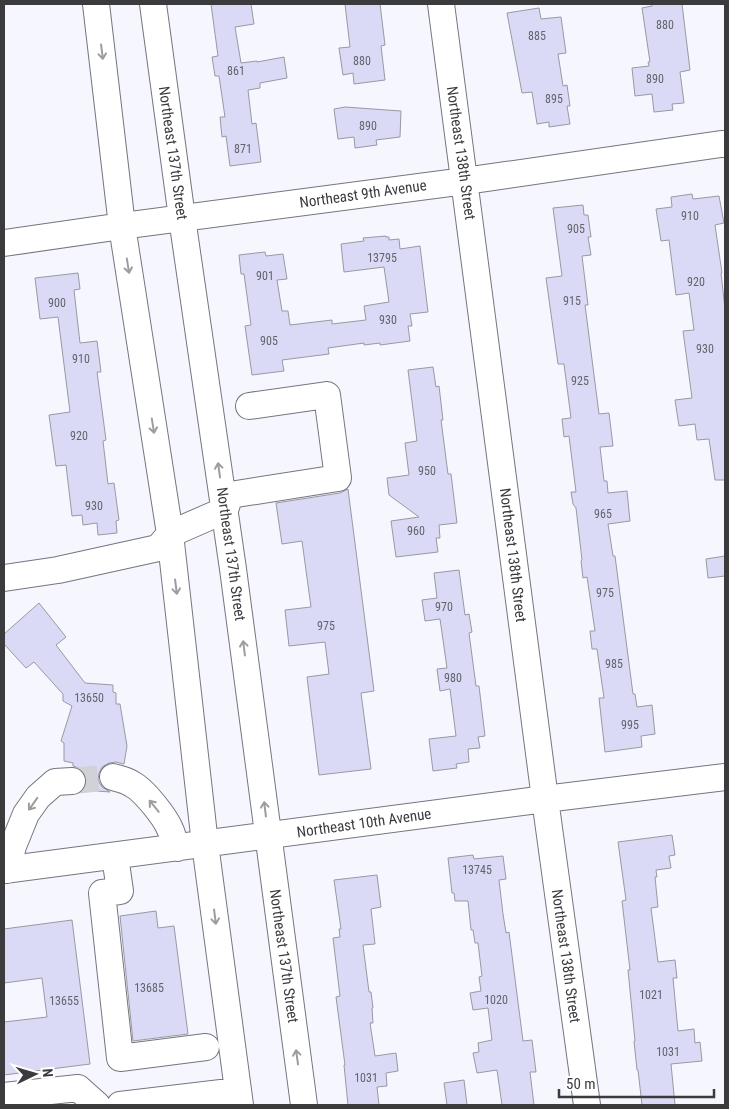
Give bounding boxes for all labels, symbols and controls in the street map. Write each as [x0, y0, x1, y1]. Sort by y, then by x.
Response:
house number: 880 [656, 18, 674, 32]
house number: 885 [528, 29, 546, 43]
one-way arrow [97, 44, 107, 60]
house number: 880 [353, 54, 371, 68]
house number: 861 [227, 64, 245, 78]
house number: 890 [646, 72, 664, 86]
street label: Northeast 137th Street [155, 85, 191, 221]
street label: Northeast 138th Street [443, 85, 479, 221]
house number: 895 [545, 92, 563, 106]
house number: 890 [359, 119, 377, 133]
house number: 871 [234, 142, 252, 156]
street label: Northeast 9th Avenue [298, 176, 428, 212]
house number: 910 [681, 209, 699, 223]
house number: 905 [567, 222, 585, 236]
house number: 13795 [367, 251, 397, 265]
one-way arrow [123, 257, 133, 273]
house number: 901 [256, 269, 274, 283]
house number: 920 [687, 275, 705, 289]
house number: 915 [563, 294, 581, 308]
house number: 900 [48, 296, 66, 310]
house number: 930 [379, 313, 397, 327]
house number: 905 [260, 334, 278, 348]
house number: 930 [696, 342, 714, 356]
house number: 910 [72, 352, 90, 366]
house number: 925 [571, 374, 589, 388]
one-way arrow [148, 418, 158, 434]
house number: 920 [70, 429, 88, 443]
one-way arrow [213, 462, 223, 478]
house number: 950 [418, 464, 436, 478]
street label: Northeast 137th Street [213, 486, 249, 622]
street label: Northeast 138th Street [496, 487, 530, 623]
house number: 930 [85, 499, 103, 513]
house number: 965 [594, 507, 612, 521]
house number: 960 [407, 524, 425, 538]
one-way arrow [171, 579, 181, 595]
house number: 975 [596, 586, 614, 600]
house number: 970 [435, 600, 453, 614]
house number: 975 [317, 619, 335, 633]
one-way arrow [239, 640, 249, 656]
house number: 985 [605, 657, 623, 671]
house number: 980 [444, 671, 462, 685]
house number: 13650 [74, 691, 104, 705]
house number: 995 [621, 718, 639, 732]
one-way arrow [28, 797, 38, 811]
one-way arrow [148, 799, 159, 812]
one-way arrow [260, 801, 270, 817]
street label: Northeast 10th Avenue [296, 805, 432, 841]
house number: 13745 [462, 863, 492, 877]
street label: Northeast 137th Street [266, 888, 302, 1024]
street label: Northeast 138th Street [548, 888, 584, 1024]
one-way arrow [211, 909, 221, 925]
house number: 13685 [134, 981, 164, 995]
house number: 1021 [639, 988, 663, 1002]
house number: 1020 [484, 993, 508, 1007]
house number: 13655 [49, 994, 79, 1008]
house number: 1031 [656, 1045, 680, 1059]
north arrow [10, 1049, 60, 1099]
one-way arrow [292, 1049, 302, 1065]
scale bar [559, 1066, 714, 1098]
text: N [40, 1068, 56, 1078]
house number: 1031 [354, 1071, 378, 1085]
text: 50 m [566, 1075, 596, 1093]

